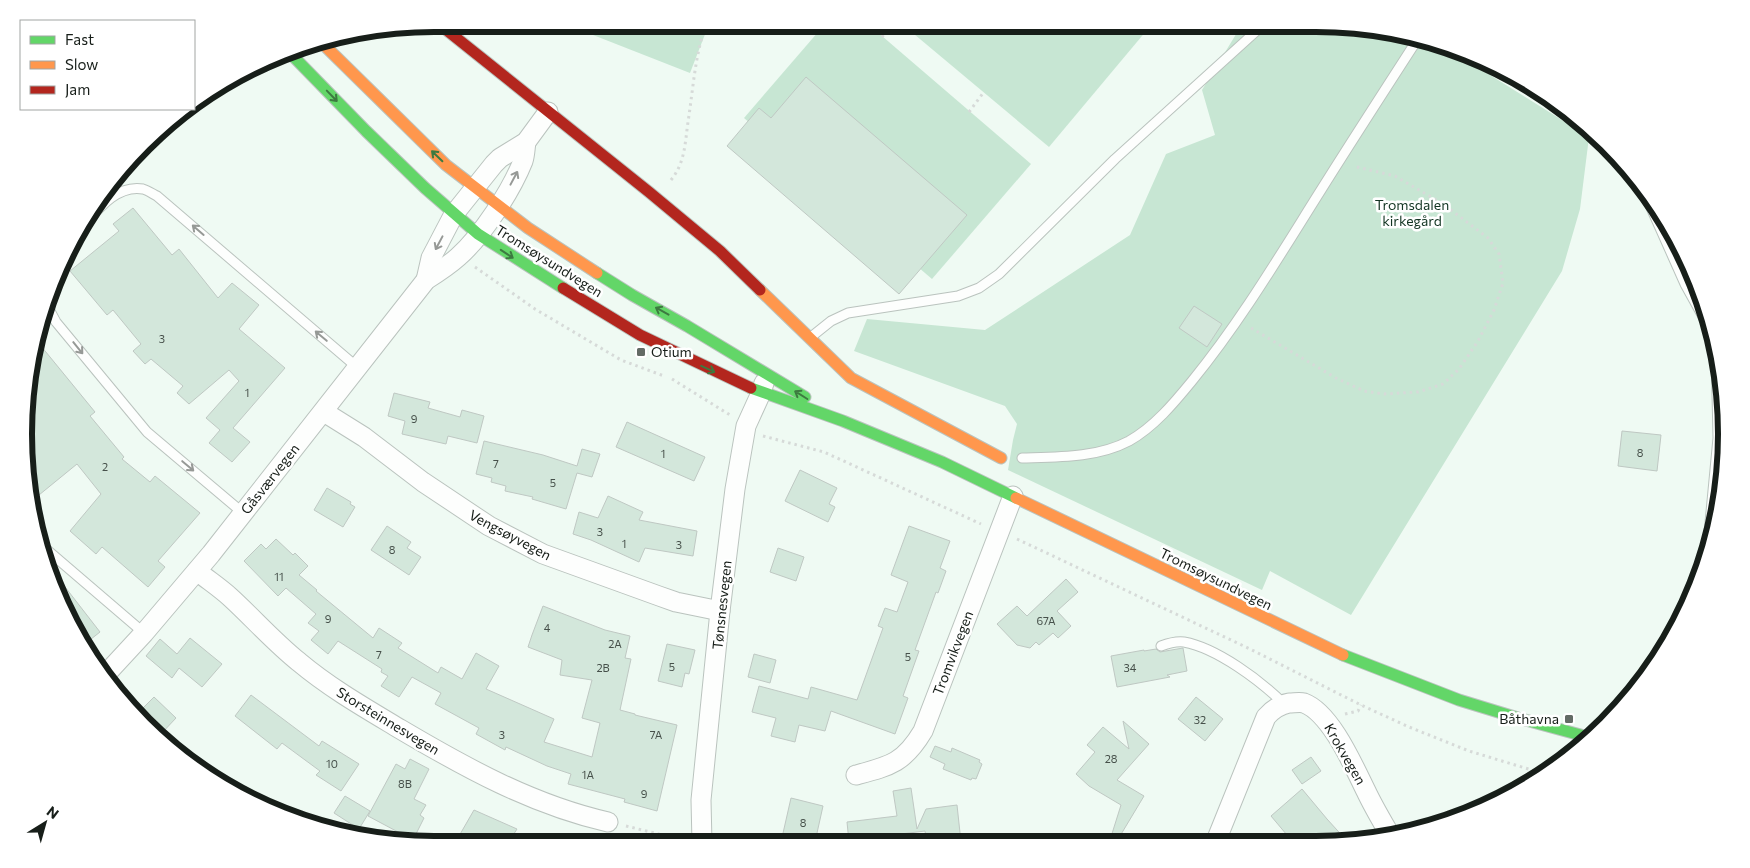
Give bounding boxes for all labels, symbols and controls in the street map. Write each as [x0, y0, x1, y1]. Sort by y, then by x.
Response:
legend [20, 20, 195, 110]
text: Fast [65, 30, 94, 48]
text: Slow [65, 55, 98, 73]
text: Jam [65, 80, 90, 98]
one-way arrow [326, 90, 338, 103]
one-way arrow [430, 150, 443, 162]
one-way arrow [510, 171, 519, 186]
park label: Tromsdalen kirkegård [1375, 196, 1449, 229]
street label: Tromsøysundvegen [493, 221, 606, 300]
one-way arrow [192, 224, 205, 236]
one-way arrow [433, 236, 443, 250]
one-way arrow [499, 249, 513, 259]
one-way arrow [655, 306, 669, 316]
one-way arrow [315, 330, 328, 342]
house number: 3 [159, 332, 165, 345]
one-way arrow [72, 341, 83, 354]
place label: Otium [651, 343, 692, 360]
marker: Otium [635, 346, 647, 358]
one-way arrow [700, 365, 715, 374]
house number: 1 [245, 386, 249, 399]
one-way arrow [795, 389, 809, 399]
house number: 9 [411, 412, 418, 425]
street label: Gåsværvegen [237, 440, 302, 517]
house number: 8 [1637, 446, 1644, 459]
house number: 1 [661, 447, 665, 460]
house number: 7 [493, 457, 499, 470]
house number: 2 [102, 460, 108, 473]
one-way arrow [181, 461, 194, 472]
house number: 5 [550, 476, 556, 489]
street label: Vengsøyvegen [466, 506, 554, 563]
house number: 3 [597, 525, 603, 538]
house number: 1 [622, 537, 626, 550]
house number: 3 [676, 538, 682, 551]
house number: 8 [389, 543, 396, 556]
street label: Tromsøysundvegen [1157, 544, 1275, 613]
street label: Tønsnesvegen [708, 560, 735, 650]
house number: 11 [274, 570, 284, 583]
street label: Tromvikvegen [929, 608, 976, 697]
house number: 9 [325, 612, 332, 625]
house number: 67A [1036, 614, 1056, 627]
house number: 4 [544, 621, 551, 634]
house number: 2A [608, 637, 622, 650]
house number: 7 [376, 648, 382, 661]
house number: 5 [905, 650, 911, 663]
house number: 5 [669, 660, 675, 673]
house number: 2B [596, 661, 610, 674]
house number: 34 [1124, 661, 1137, 674]
street label: Storsteinnesvegen [334, 683, 443, 758]
place label: Båthavna [1499, 710, 1559, 727]
house number: 32 [1194, 713, 1206, 726]
marker: Båthavna [1563, 713, 1575, 725]
street label: Krokvegen [1321, 720, 1370, 787]
house number: 3 [499, 728, 505, 741]
house number: 7A [650, 728, 663, 741]
house number: 28 [1105, 752, 1118, 765]
house number: 10 [326, 757, 338, 770]
house number: 1A [582, 768, 595, 781]
house number: 8B [398, 777, 412, 790]
house number: 9 [641, 787, 648, 800]
north arrow [20, 798, 70, 848]
text: N [44, 802, 62, 822]
house number: 8 [800, 816, 807, 829]

